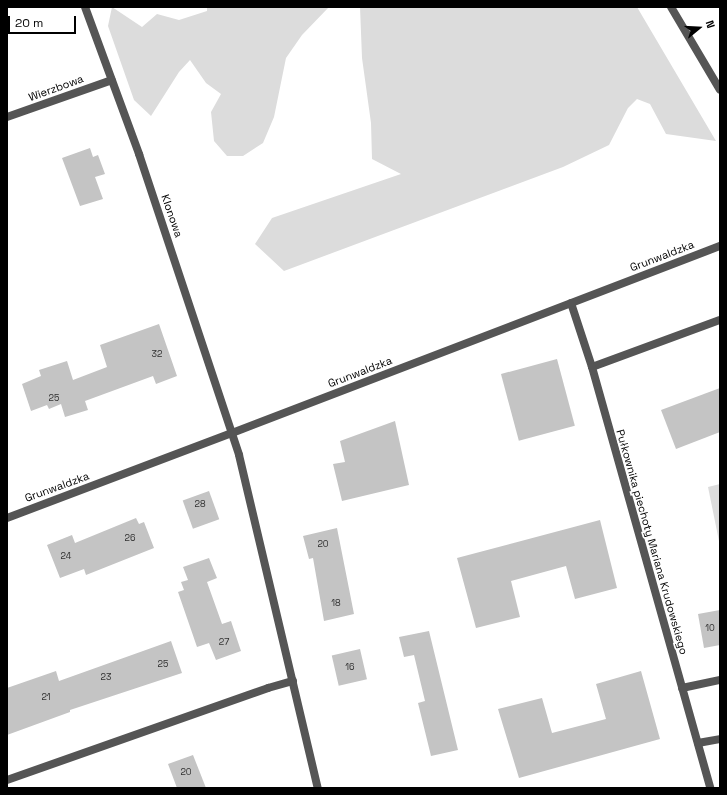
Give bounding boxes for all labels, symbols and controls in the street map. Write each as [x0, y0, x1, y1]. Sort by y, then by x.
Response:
scale bar [10, 8, 78, 34]
north arrow [679, 8, 719, 48]
text: 20 m [15, 15, 43, 31]
text: N [703, 19, 718, 30]
street label: Wierzbowa [27, 72, 85, 104]
street label: Klonowa [158, 193, 186, 239]
street label: Grunwaldzka [628, 238, 696, 274]
house number: 32 [152, 349, 162, 359]
street label: Grunwaldzka [326, 354, 394, 390]
house number: 25 [49, 393, 59, 403]
street label: Pułkownika piechoty Mariana Krudowskiego [613, 428, 691, 656]
street label: Grunwaldzka [23, 469, 91, 505]
house number: 28 [194, 499, 206, 509]
house number: 26 [125, 533, 135, 543]
house number: 20 [317, 539, 329, 549]
house number: 24 [61, 551, 71, 561]
house number: 18 [331, 598, 341, 608]
house number: 10 [705, 623, 715, 633]
house number: 27 [219, 637, 229, 647]
house number: 25 [158, 659, 168, 669]
house number: 16 [345, 662, 355, 672]
house number: 23 [101, 672, 111, 682]
house number: 21 [41, 692, 51, 702]
house number: 20 [180, 767, 192, 777]

